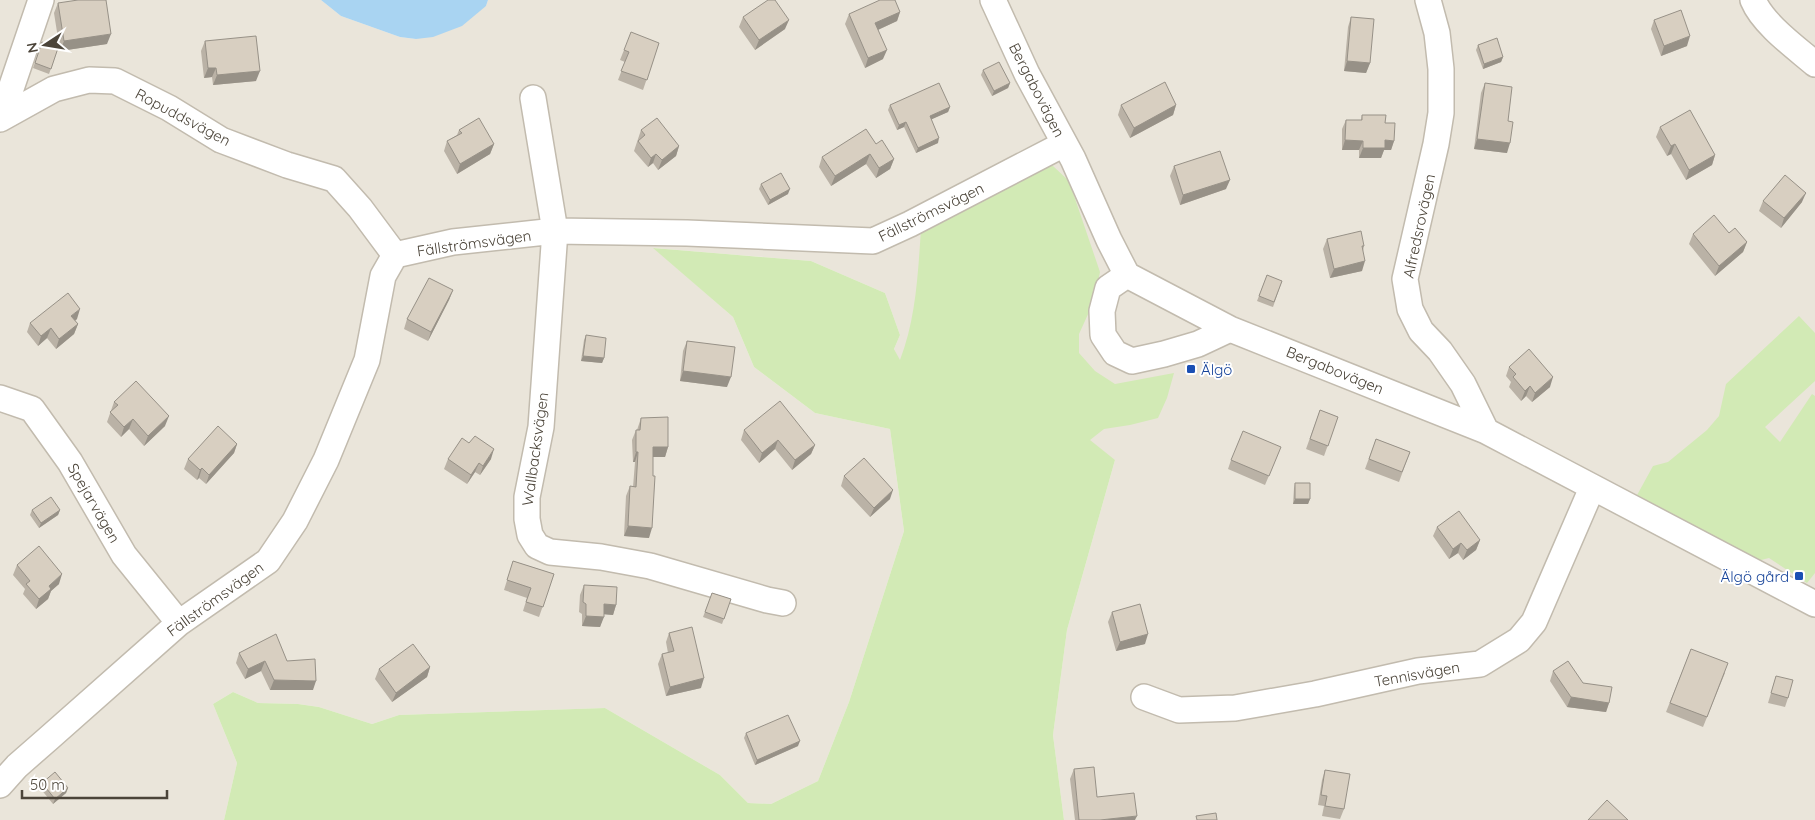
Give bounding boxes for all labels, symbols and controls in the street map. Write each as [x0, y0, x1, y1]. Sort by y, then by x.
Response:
north arrow [20, 20, 70, 70]
street label: Bergabovägen [1005, 40, 1069, 140]
text: N [22, 41, 42, 55]
street label: Ropuddsvägen [132, 84, 234, 150]
street label: Alfredsrovägen [1399, 172, 1439, 280]
street label: Fällströmsvägen [875, 178, 987, 246]
street label: Fällströmsvägen [416, 226, 532, 260]
street label: Bergabovägen [1283, 342, 1387, 398]
place label: Älgö [1201, 360, 1232, 379]
marker: Älgö [1185, 363, 1197, 375]
street label: Wallbacksvägen [518, 391, 552, 507]
street label: Spejarvägen [64, 460, 124, 546]
street label: Fällströmsvägen [163, 557, 267, 641]
place label: Älgö gård [1721, 567, 1789, 586]
marker: Älgö gård [1793, 570, 1805, 582]
street label: Tennisvägen [1373, 657, 1461, 691]
scale bar [22, 768, 168, 800]
text: 50 m [30, 775, 65, 794]

